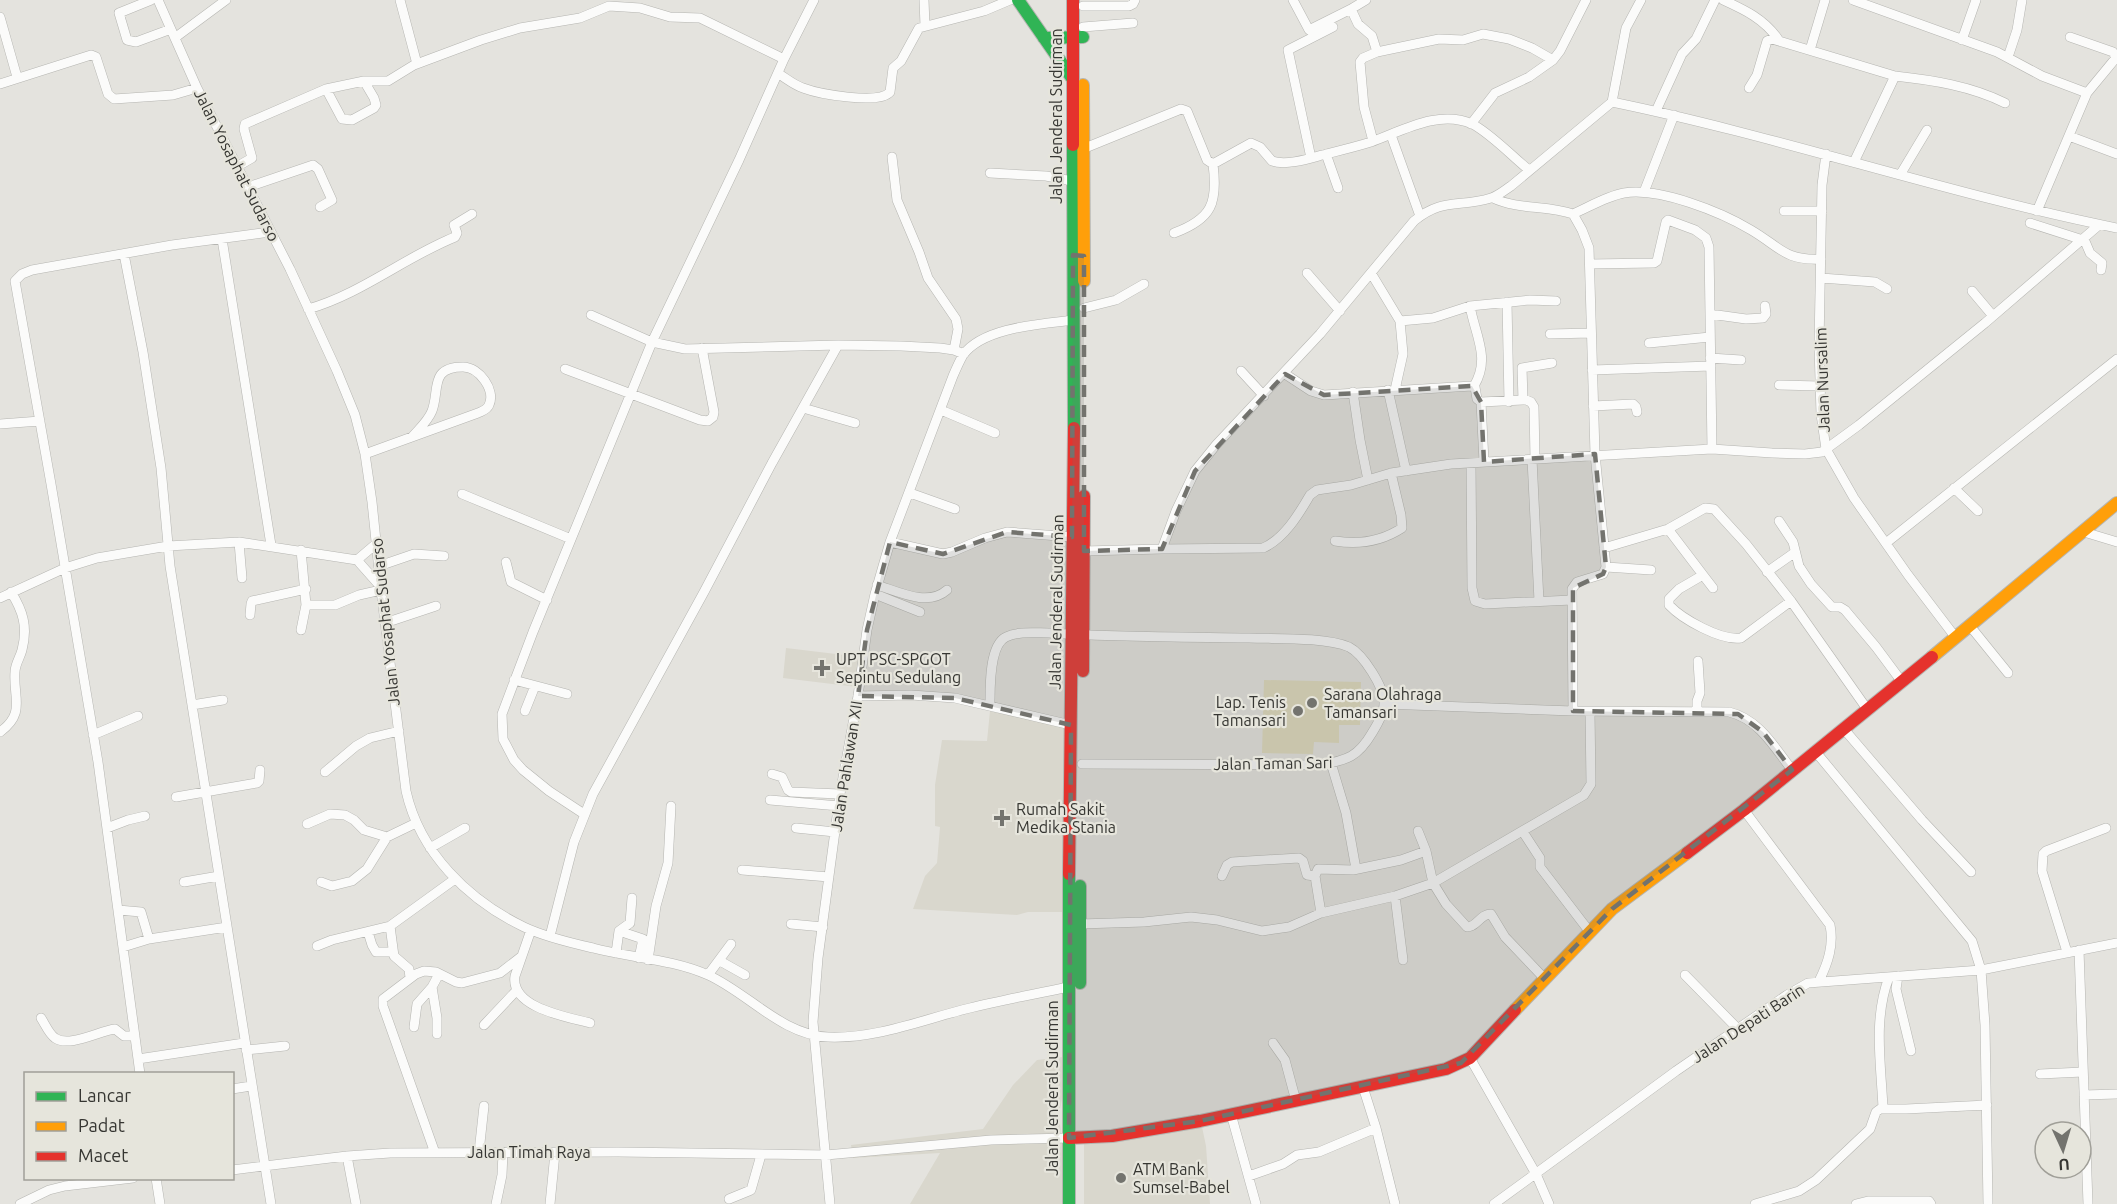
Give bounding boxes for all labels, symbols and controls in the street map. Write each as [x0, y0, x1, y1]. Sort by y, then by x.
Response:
street label: Jalan Jenderal Sudirman [1047, 28, 1065, 204]
street label: Jalan Yosaphat Sudarso [191, 86, 283, 244]
street label: Jalan Nursalim [1811, 327, 1833, 433]
street label: Jalan Jenderal Sudirman [1045, 514, 1067, 690]
street label: Jalan Yosaphat Sudarso [367, 537, 403, 707]
place label: UPT PSC-SPGOT Sepintu Sedulang [836, 650, 961, 686]
marker: UPT PSC-SPGOT Sepintu Sedulang [813, 659, 831, 677]
place label: Sarana Olahraga Tamansari [1324, 685, 1442, 721]
place label: Lap. Tenis Tamansari [1213, 693, 1286, 729]
marker: Sarana Olahraga Tamansari [1305, 696, 1319, 710]
street label: Jalan Pahlawan XII [827, 699, 865, 833]
marker: Lap. Tenis Tamansari [1291, 704, 1305, 718]
street label: Jalan Taman Sari [1213, 753, 1333, 773]
place label: Rumah Sakit Medika Stania [1016, 800, 1116, 836]
marker: Rumah Sakit Medika Stania [993, 809, 1011, 827]
street label: Jalan Depati Barin [1688, 980, 1808, 1066]
street label: Jalan Jenderal Sudirman [1043, 1000, 1061, 1176]
legend [24, 1072, 234, 1180]
text: Lancar [78, 1085, 131, 1105]
text: Padat [78, 1115, 125, 1135]
north arrow [2033, 1120, 2093, 1180]
street label: Jalan Timah Raya [467, 1143, 591, 1161]
text: Macet [78, 1145, 128, 1165]
text: U [2058, 1156, 2070, 1174]
place label: ATM Bank Sumsel-Babel [1133, 1160, 1230, 1196]
marker: ATM Bank Sumsel-Babel [1114, 1171, 1128, 1185]

